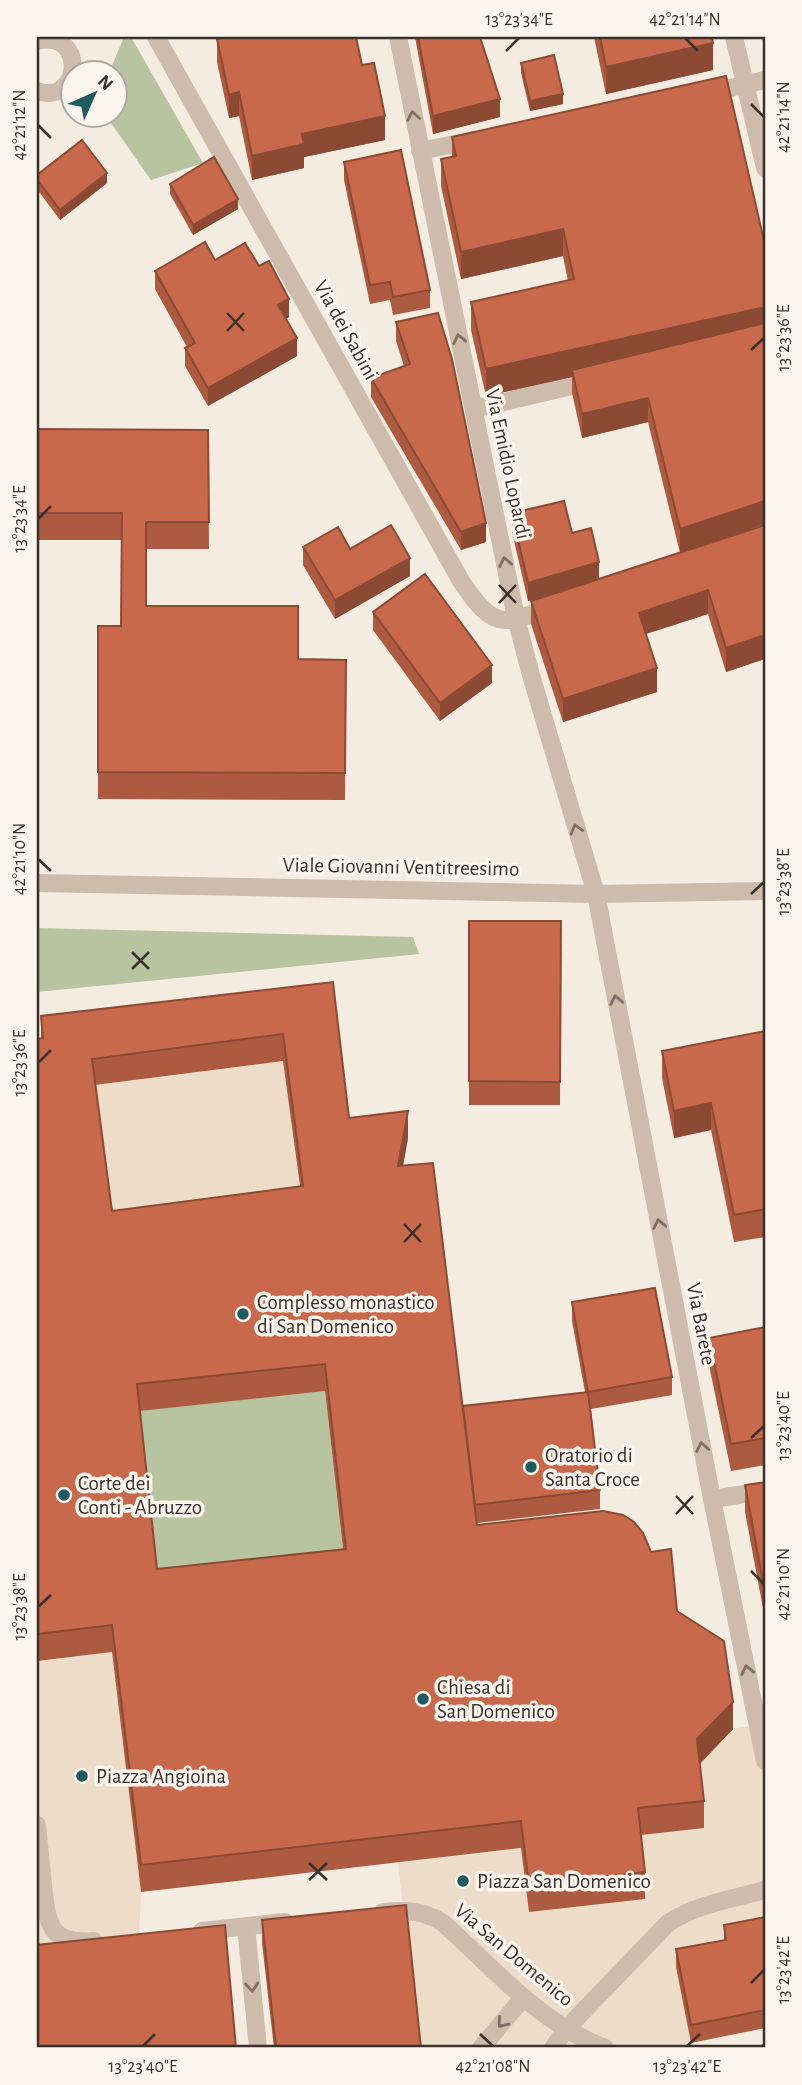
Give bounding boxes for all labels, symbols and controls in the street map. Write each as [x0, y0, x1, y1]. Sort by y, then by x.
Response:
text: 13°23'34"E [485, 11, 553, 29]
text: 42°21'14"N [649, 11, 721, 29]
north arrow [60, 60, 130, 130]
text: N [94, 72, 116, 94]
text: 42°21'14"N [775, 81, 793, 153]
text: 42°21'12"N [11, 89, 29, 161]
one-way arrow [407, 110, 422, 122]
street label: Via dei Sabini [310, 277, 382, 383]
text: 13°23'36"E [775, 304, 793, 372]
one-way arrow [453, 333, 468, 345]
street label: Via Emidio Lopardi [482, 387, 534, 541]
text: 13°23'34"E [11, 485, 29, 553]
one-way arrow [498, 556, 513, 568]
text: 42°21'10"N [11, 823, 29, 895]
one-way arrow [570, 823, 585, 835]
text: 13°23'38"E [775, 848, 793, 916]
street label: Viale Giovanni Ventitreesimo [282, 854, 520, 880]
one-way arrow [609, 994, 624, 1006]
text: 13°23'36"E [11, 1029, 29, 1097]
one-way arrow [652, 1218, 667, 1230]
street label: Via Barete [683, 1281, 719, 1367]
place label: Complesso monastico di San Domenico [257, 1292, 435, 1337]
marker: Complesso monastico di San Domenico [235, 1306, 251, 1322]
text: 13°23'40"E [775, 1391, 793, 1461]
one-way arrow [695, 1441, 710, 1453]
place label: Oratorio di Santa Croce [545, 1445, 640, 1490]
marker: Oratorio di Santa Croce [523, 1459, 539, 1475]
place label: Corte dei Conti - Abruzzo [78, 1473, 202, 1518]
marker: Corte dei Conti - Abruzzo [56, 1487, 72, 1503]
text: 42°21'10"N [775, 1548, 793, 1620]
text: 13°23'38"E [11, 1573, 29, 1641]
one-way arrow [740, 1664, 755, 1676]
place label: Chiesa di San Domenico [437, 1677, 555, 1722]
marker: Chiesa di San Domenico [415, 1691, 431, 1707]
place label: Piazza Angioina [96, 1766, 226, 1787]
marker: Piazza Angioina [74, 1768, 90, 1784]
place label: Piazza San Domenico [477, 1871, 651, 1892]
marker: Piazza San Domenico [455, 1873, 471, 1889]
street label: Via San Domenico [451, 1899, 577, 2011]
text: 13°23'42"E [775, 1936, 793, 2004]
one-way arrow [244, 1982, 259, 1993]
one-way arrow [498, 2014, 510, 2027]
text: 13°23'40"E [108, 2058, 178, 2076]
text: 42°21'08"N [456, 2058, 530, 2076]
text: 13°23'42"E [653, 2058, 721, 2076]

